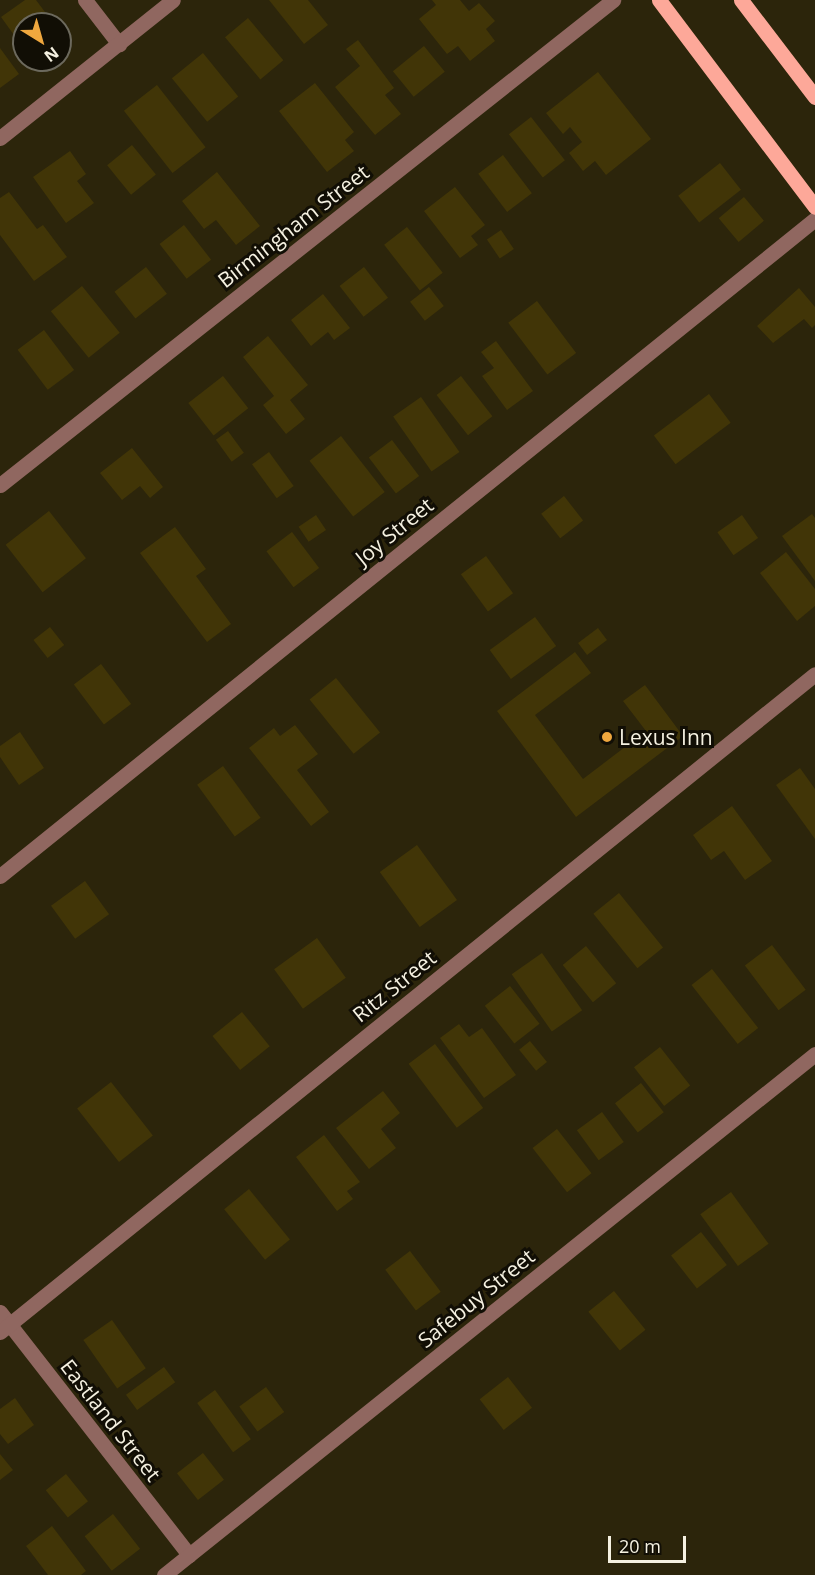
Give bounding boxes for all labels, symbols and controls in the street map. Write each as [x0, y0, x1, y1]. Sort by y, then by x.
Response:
north arrow [12, 12, 72, 72]
text: N [40, 42, 63, 67]
street label: Birmingham Street [213, 159, 373, 293]
street label: Joy Street [350, 492, 438, 570]
place label: Lexus Inn [619, 724, 713, 750]
marker: Lexus Inn [600, 730, 614, 744]
street label: Ritz Street [347, 945, 441, 1027]
street label: Safebuy Street [413, 1243, 539, 1353]
street label: Eastland Street [56, 1354, 166, 1486]
scale bar [611, 1524, 689, 1562]
text: 20 m [619, 1534, 661, 1558]

